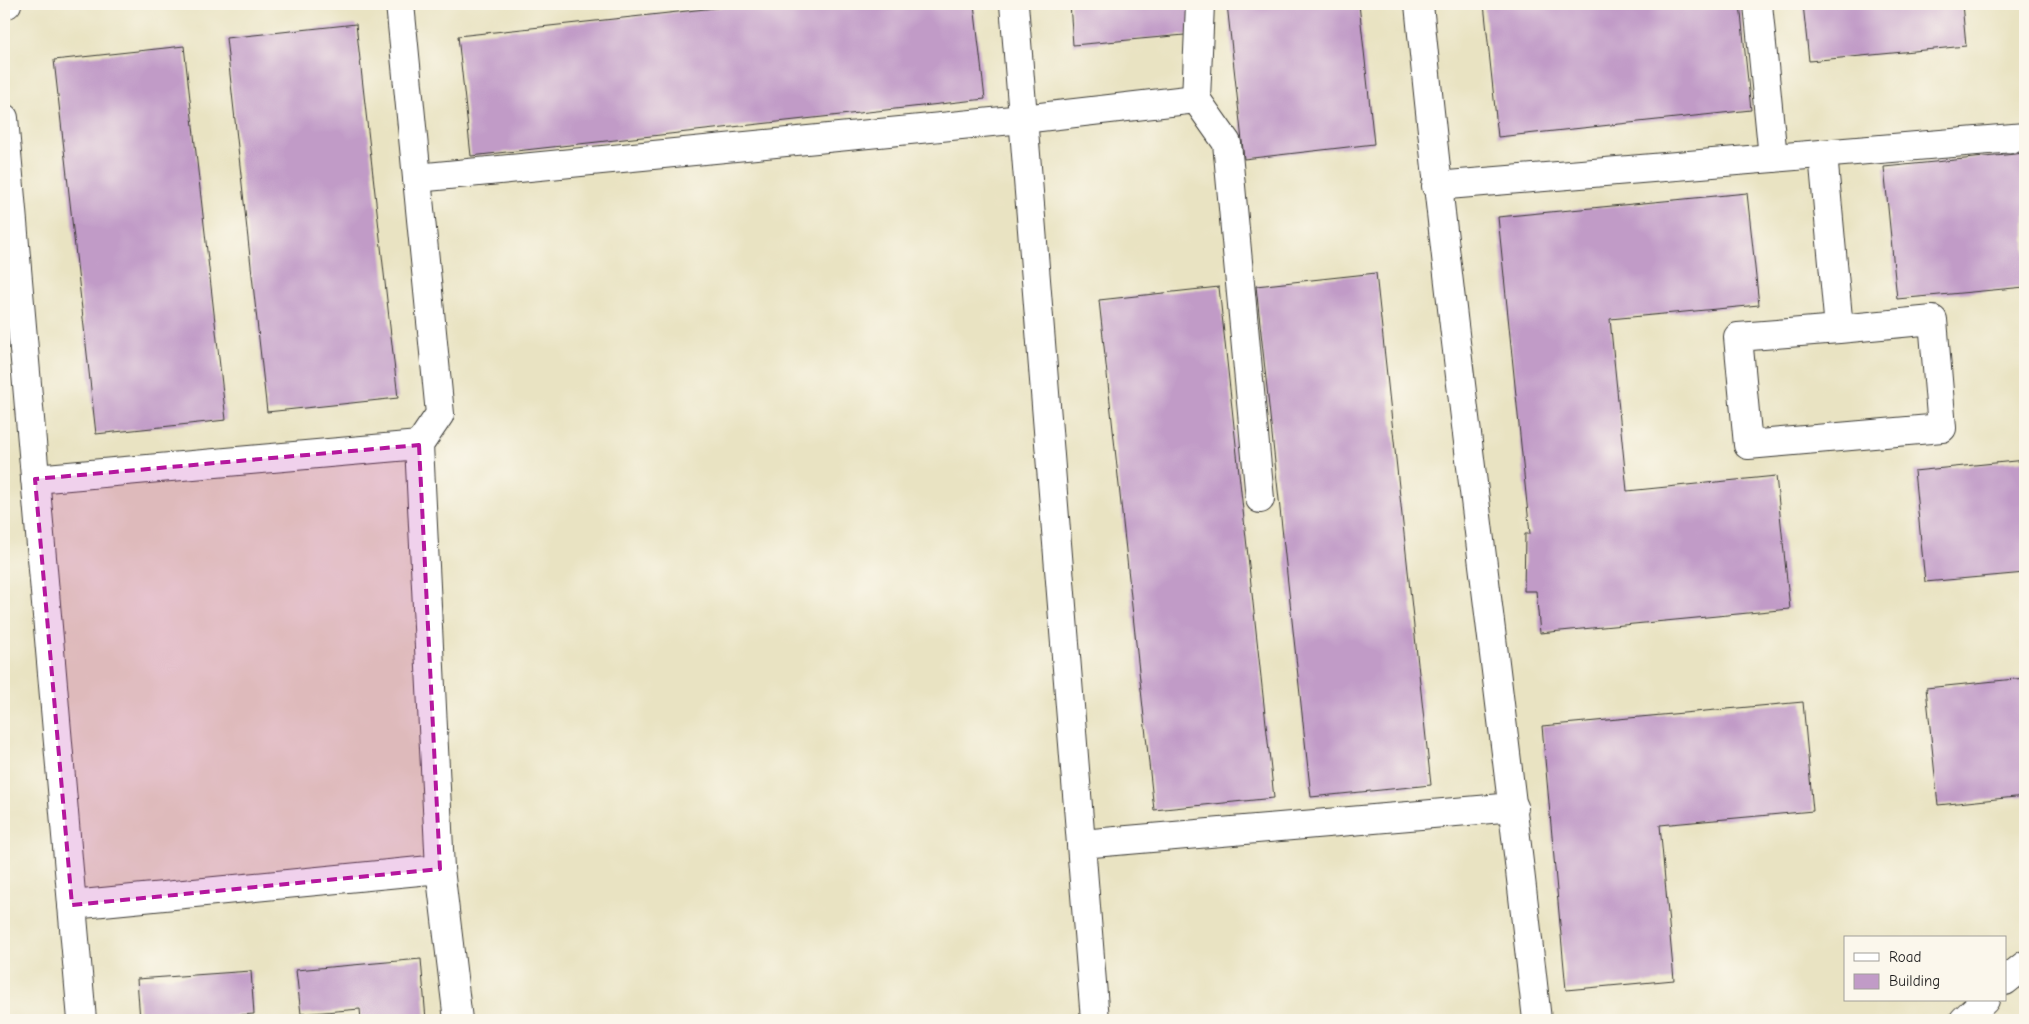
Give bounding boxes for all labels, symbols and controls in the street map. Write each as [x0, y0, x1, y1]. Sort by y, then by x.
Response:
legend [1844, 936, 2006, 1002]
text: Road [1889, 948, 1921, 966]
text: Building [1889, 972, 1940, 990]

